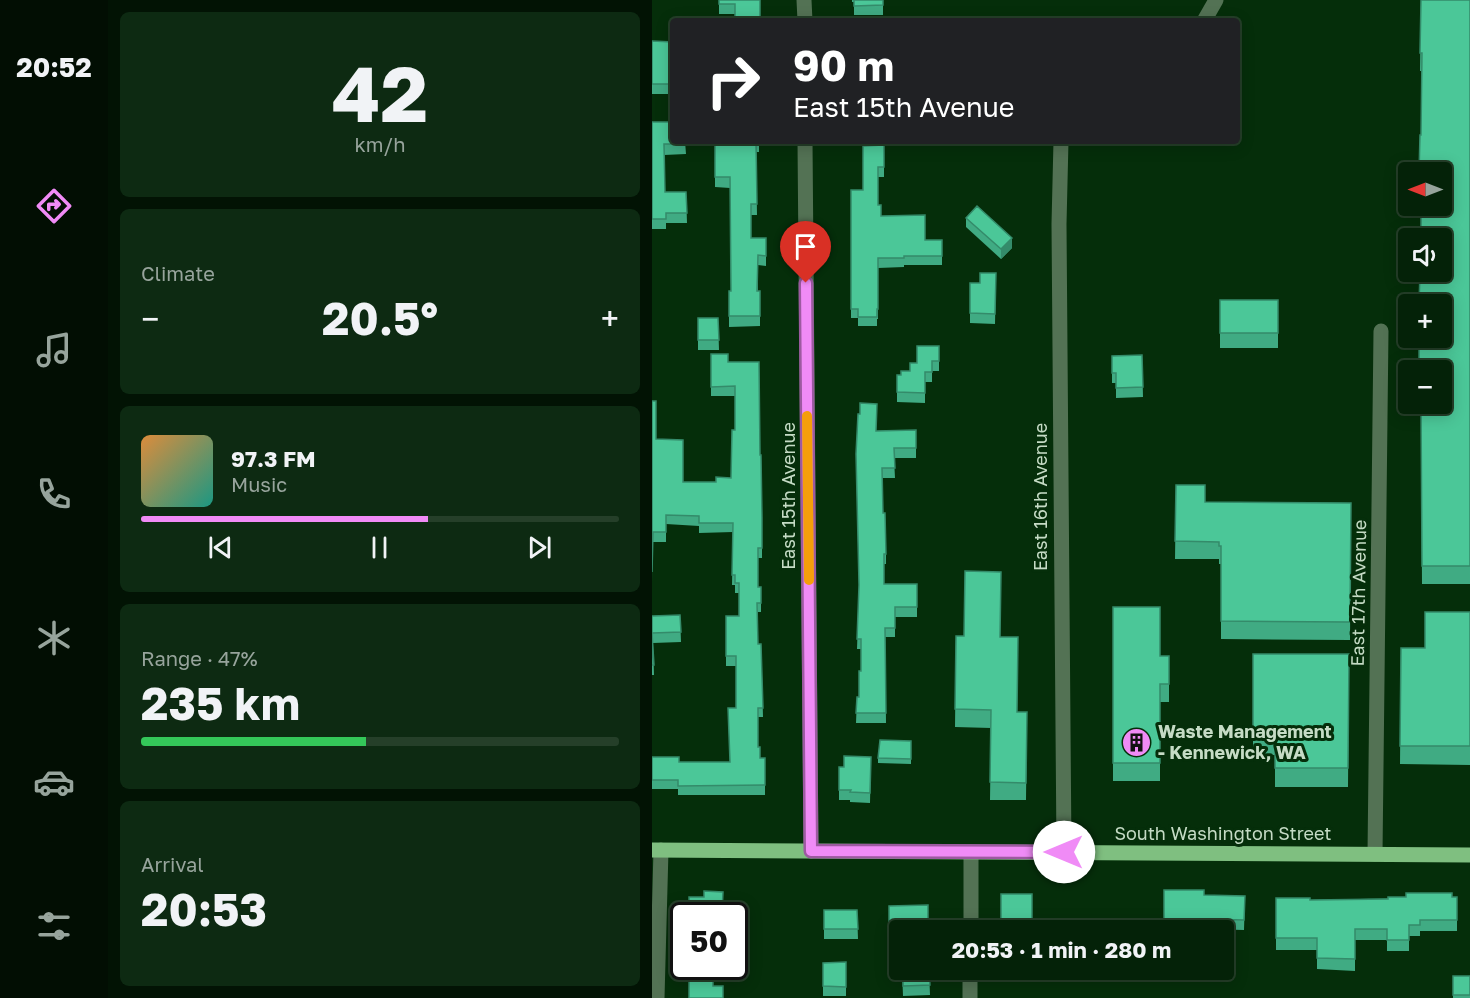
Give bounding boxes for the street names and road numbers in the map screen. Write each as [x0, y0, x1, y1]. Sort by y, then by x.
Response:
street label: East 15th Avenue [777, 422, 799, 570]
street label: East 16th Avenue [1029, 423, 1051, 571]
street label: East 17th Avenue [1346, 519, 1370, 667]
street label: South Washington Street [1114, 822, 1332, 844]

